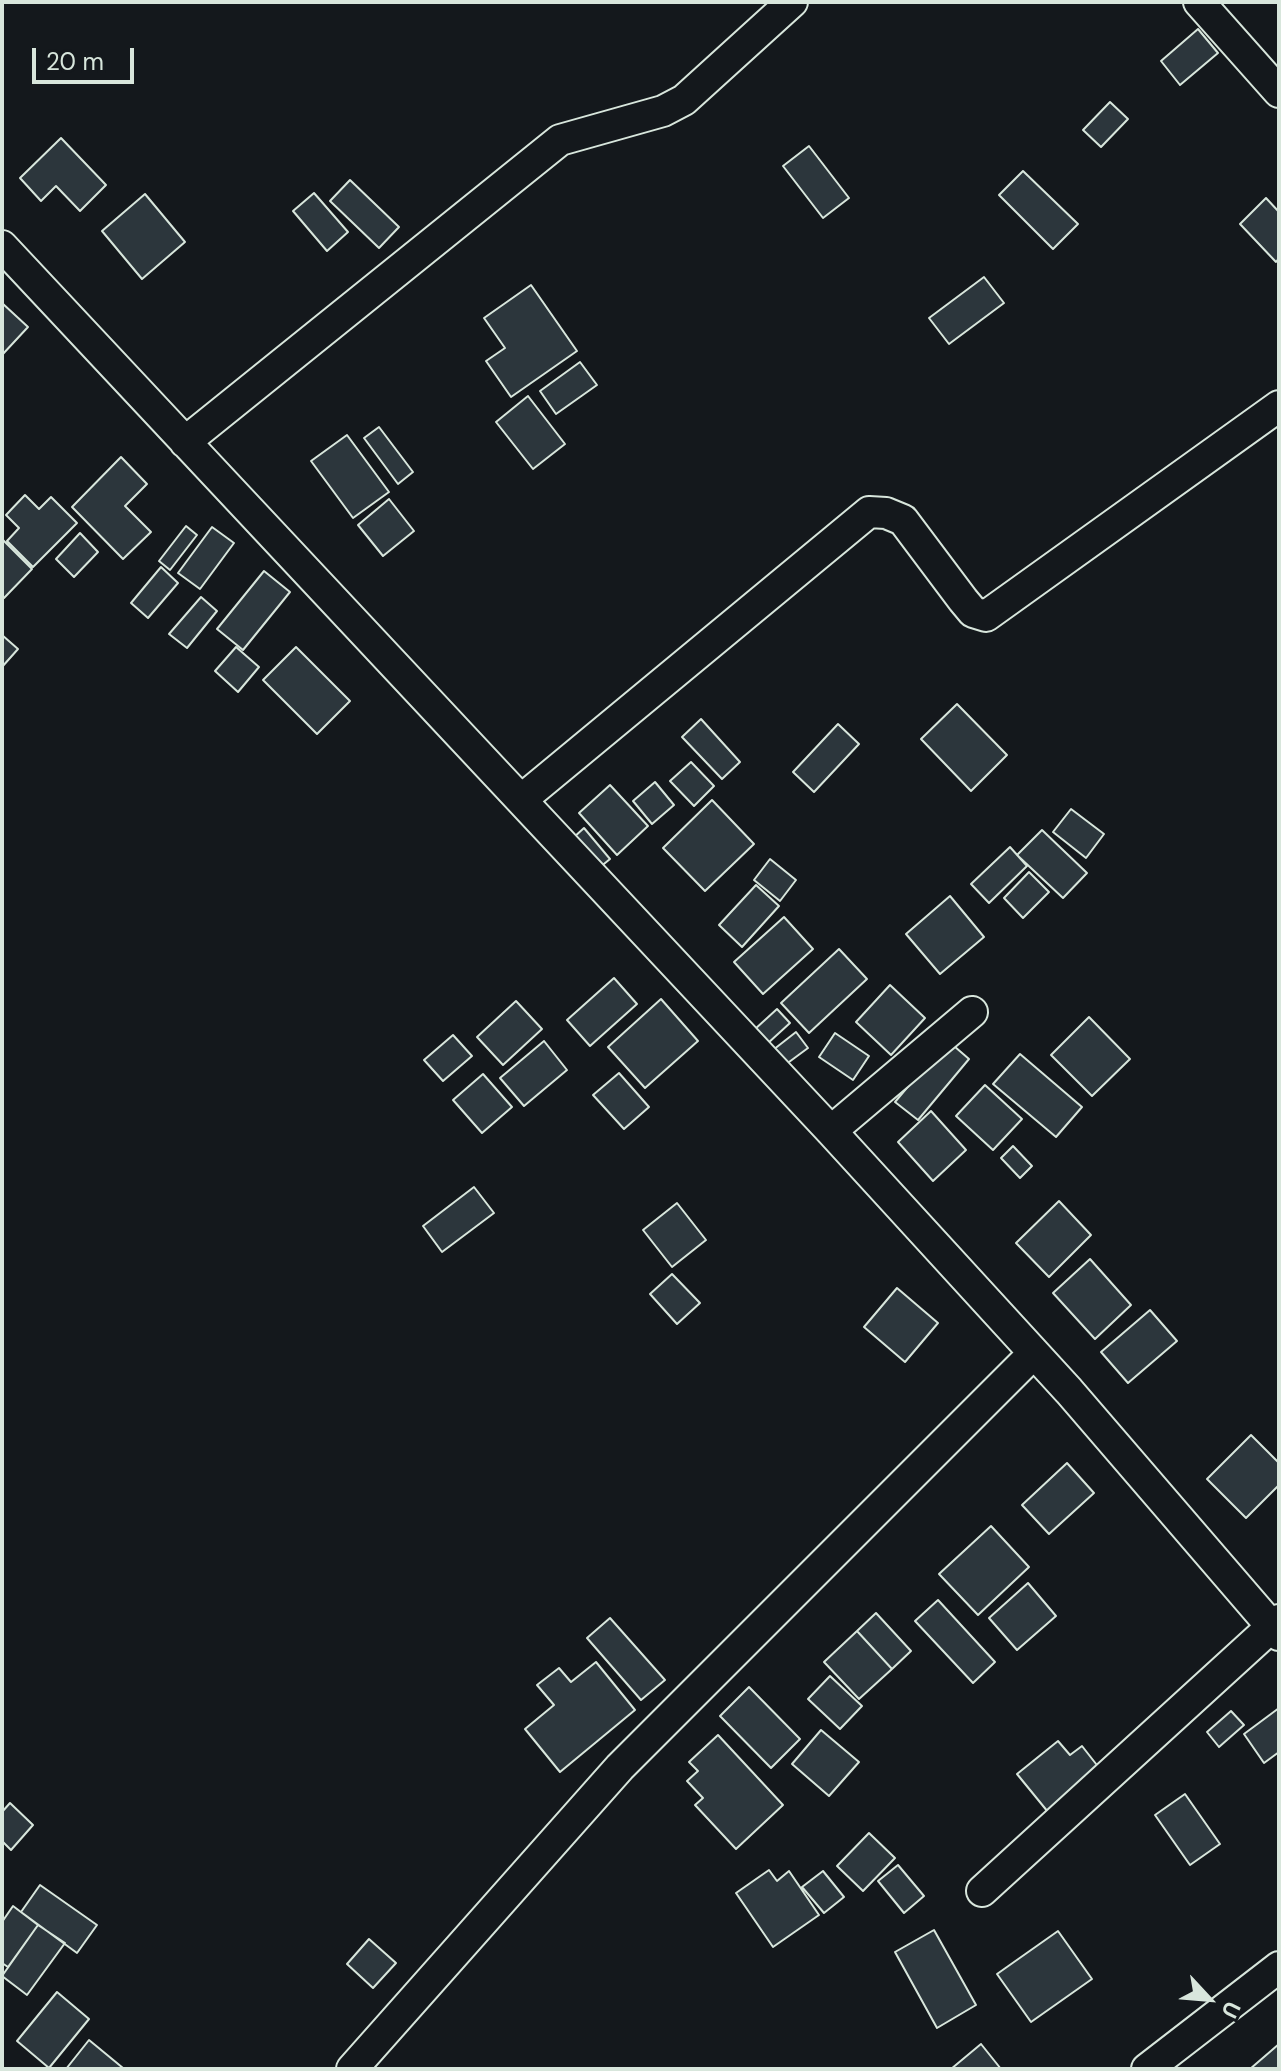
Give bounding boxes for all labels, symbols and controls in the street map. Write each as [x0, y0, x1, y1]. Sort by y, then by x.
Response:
scale bar [36, 32, 138, 82]
text: 20 m [46, 46, 104, 77]
north arrow [1169, 1959, 1249, 2039]
text: U [1215, 1997, 1247, 2023]

